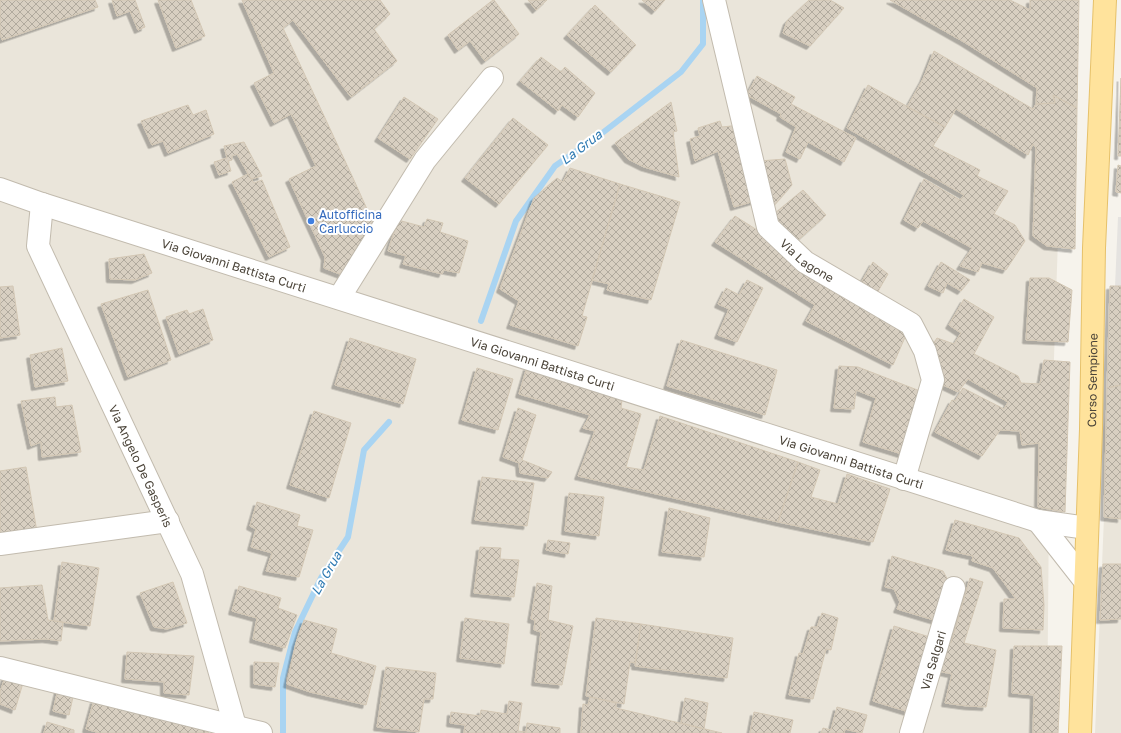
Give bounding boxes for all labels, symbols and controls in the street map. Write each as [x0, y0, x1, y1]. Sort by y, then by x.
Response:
water label: La Grua [557, 126, 605, 168]
place label: Autofficina Carluccio [319, 207, 382, 236]
marker: Autofficina Carluccio [306, 216, 316, 226]
street label: Via Giovanni Battista Curti [160, 235, 308, 295]
street label: Via Lagone [777, 235, 837, 285]
street label: Via Giovanni Battista Curti [469, 333, 617, 393]
street label: Corso Sempione [1084, 333, 1100, 427]
street label: Via Angelo De Gasperis [106, 402, 176, 529]
street label: Via Giovanni Battista Curti [777, 432, 925, 492]
water label: La Grua [307, 548, 345, 598]
street label: Via Salgari [917, 629, 949, 692]

